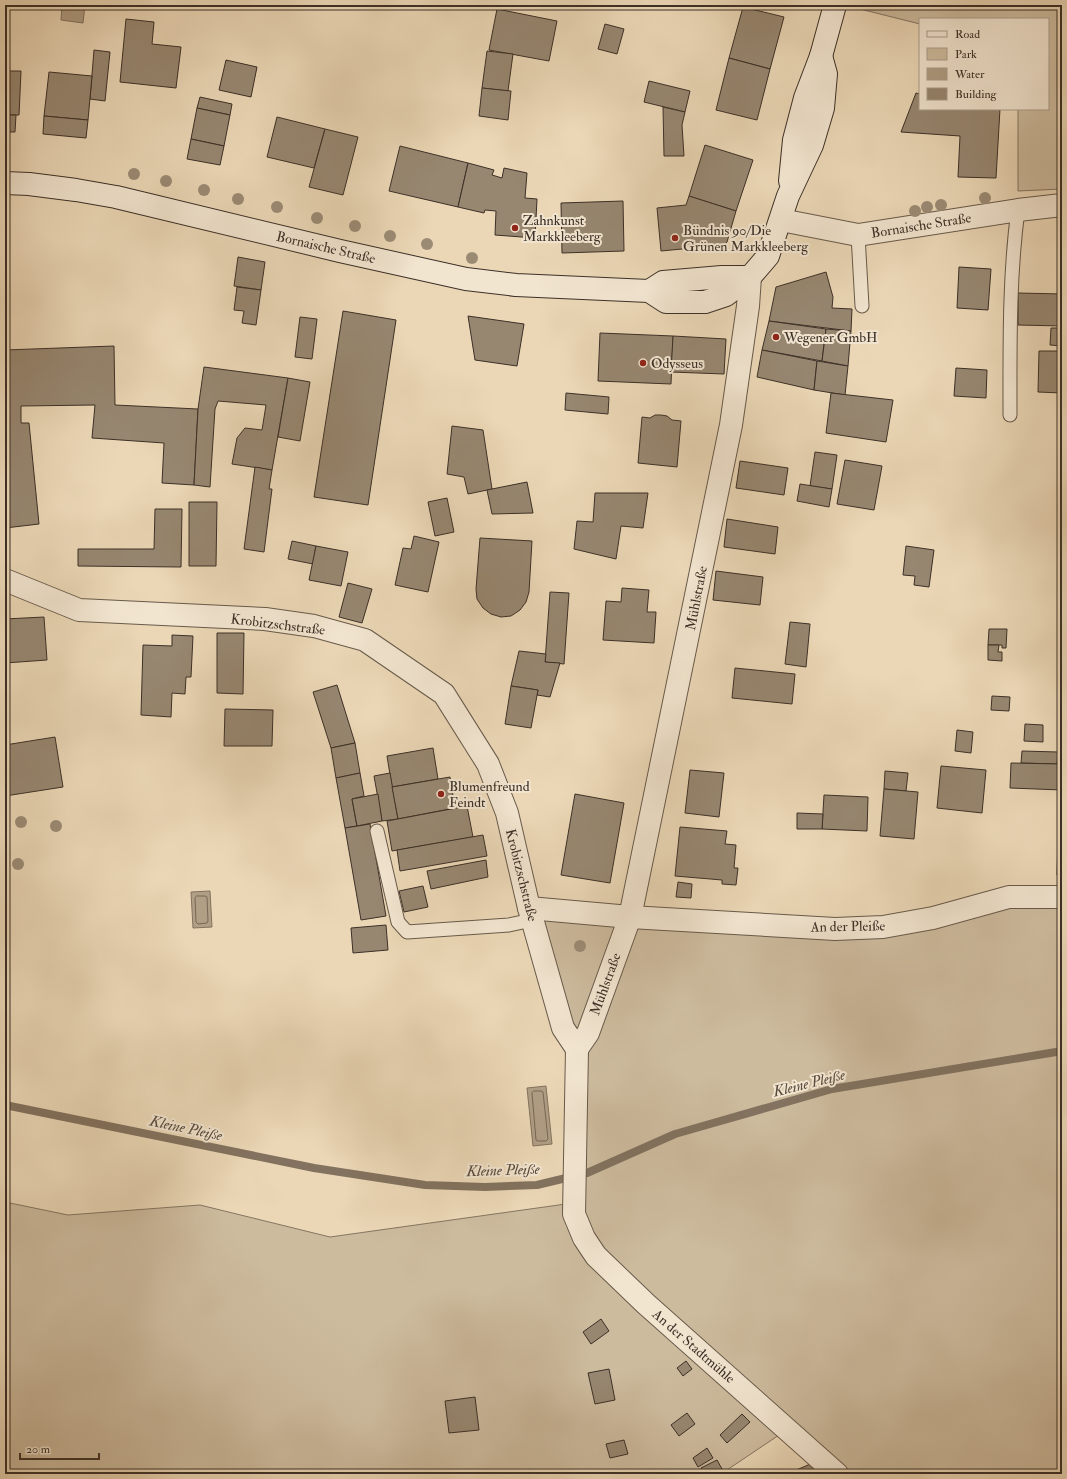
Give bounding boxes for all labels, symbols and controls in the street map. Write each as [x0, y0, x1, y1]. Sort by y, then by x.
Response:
legend [919, 18, 1049, 110]
text: Road [955, 27, 980, 42]
text: Park [955, 47, 977, 62]
text: Water [954, 67, 985, 82]
text: Building [955, 87, 998, 102]
street label: Bornaische Straße [870, 209, 972, 242]
place label: Zahnkunst Markkleeberg [523, 212, 602, 245]
place label: Bündnis 90/Die Grünen Markkleeberg [683, 222, 809, 255]
marker: Zahnkunst Markkleeberg [510, 223, 520, 233]
street label: Bornaische Straße [275, 228, 377, 267]
marker: Bündnis 90/Die Grünen Markkleeberg [670, 233, 680, 243]
place label: Wegener GmbH [783, 329, 877, 346]
marker: Wegener GmbH [771, 332, 781, 342]
place label: Odysseus [651, 355, 703, 373]
marker: Odysseus [638, 358, 648, 368]
street label: Mühlstraße [682, 564, 711, 632]
street label: Krobitzschstraße [230, 610, 326, 639]
place label: Blumenfreund Feindt [449, 778, 530, 811]
marker: Blumenfreund Feindt [436, 789, 446, 799]
street label: Krobitzschstraße [502, 827, 541, 923]
street label: An der Pleiße [810, 917, 886, 936]
street label: Mühlstraße [586, 950, 625, 1018]
water label: Kleine Pleiße [770, 1065, 848, 1102]
water label: Kleine Pleiße [147, 1111, 225, 1146]
water label: Kleine Pleiße [465, 1160, 541, 1181]
street label: An der Stadtmühle [648, 1305, 739, 1387]
scale bar [20, 1435, 99, 1461]
text: 20 m [26, 1442, 51, 1457]

